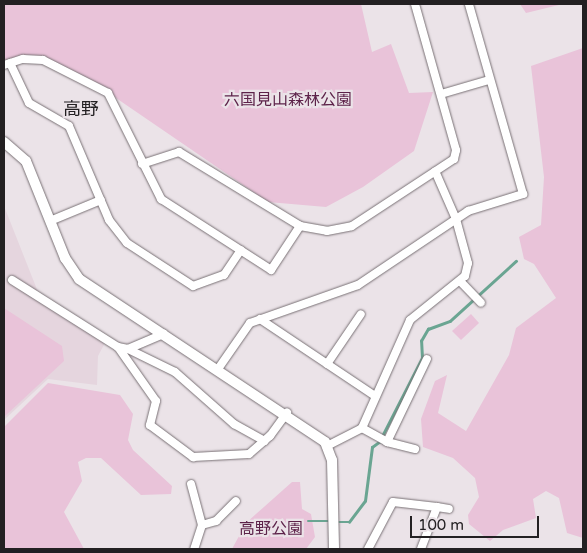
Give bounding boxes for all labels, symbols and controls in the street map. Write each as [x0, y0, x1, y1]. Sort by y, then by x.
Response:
park label: 六国見山森林公園 [224, 90, 352, 110]
district label: 高野 [63, 98, 99, 120]
scale bar [412, 506, 541, 538]
text: 100 m [418, 516, 464, 534]
park label: 高野公園 [239, 519, 303, 539]

